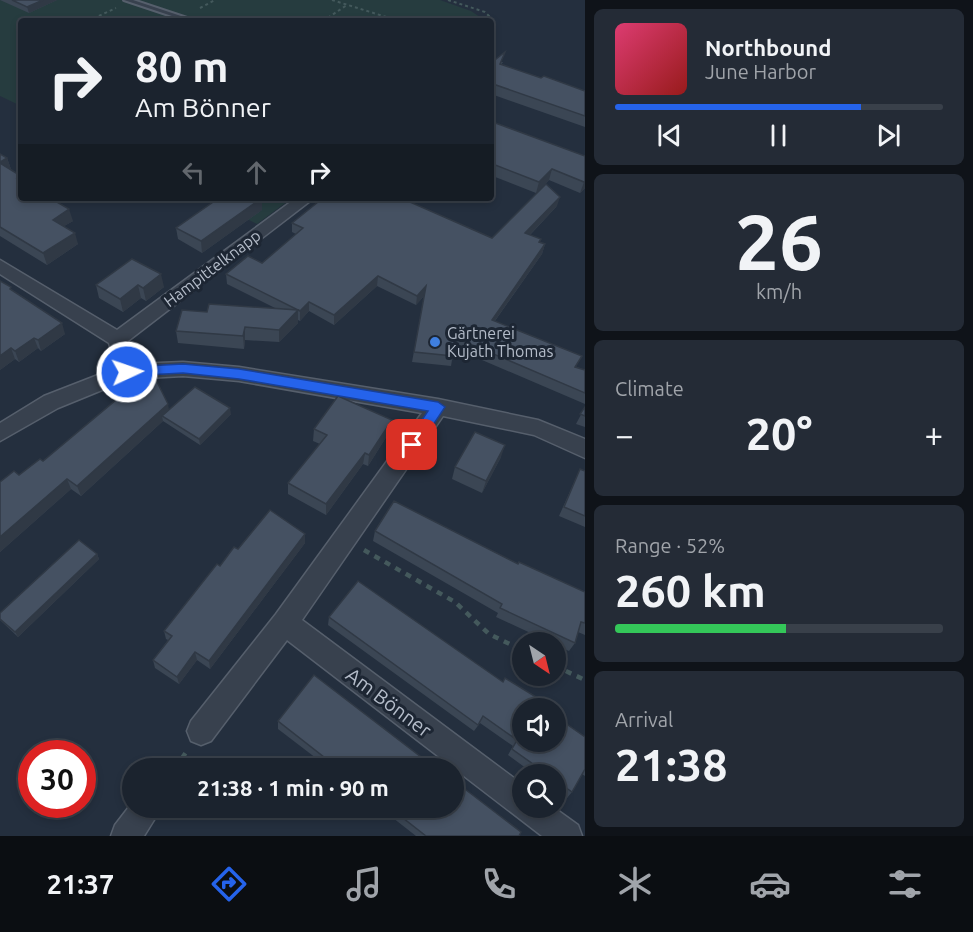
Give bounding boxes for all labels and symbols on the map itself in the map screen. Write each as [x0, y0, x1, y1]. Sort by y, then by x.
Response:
street label: Hampittelknapp [160, 226, 264, 310]
place label: Gärtnerei Kujath Thomas [447, 324, 553, 360]
marker: Gärtnerei Kujath Thomas [428, 335, 442, 349]
position arrow [95, 340, 159, 404]
pin [386, 419, 437, 470]
north arrow [512, 632, 566, 686]
street label: Am Bönner [342, 663, 436, 742]
speed limit sign: 30 [18, 740, 96, 818]

